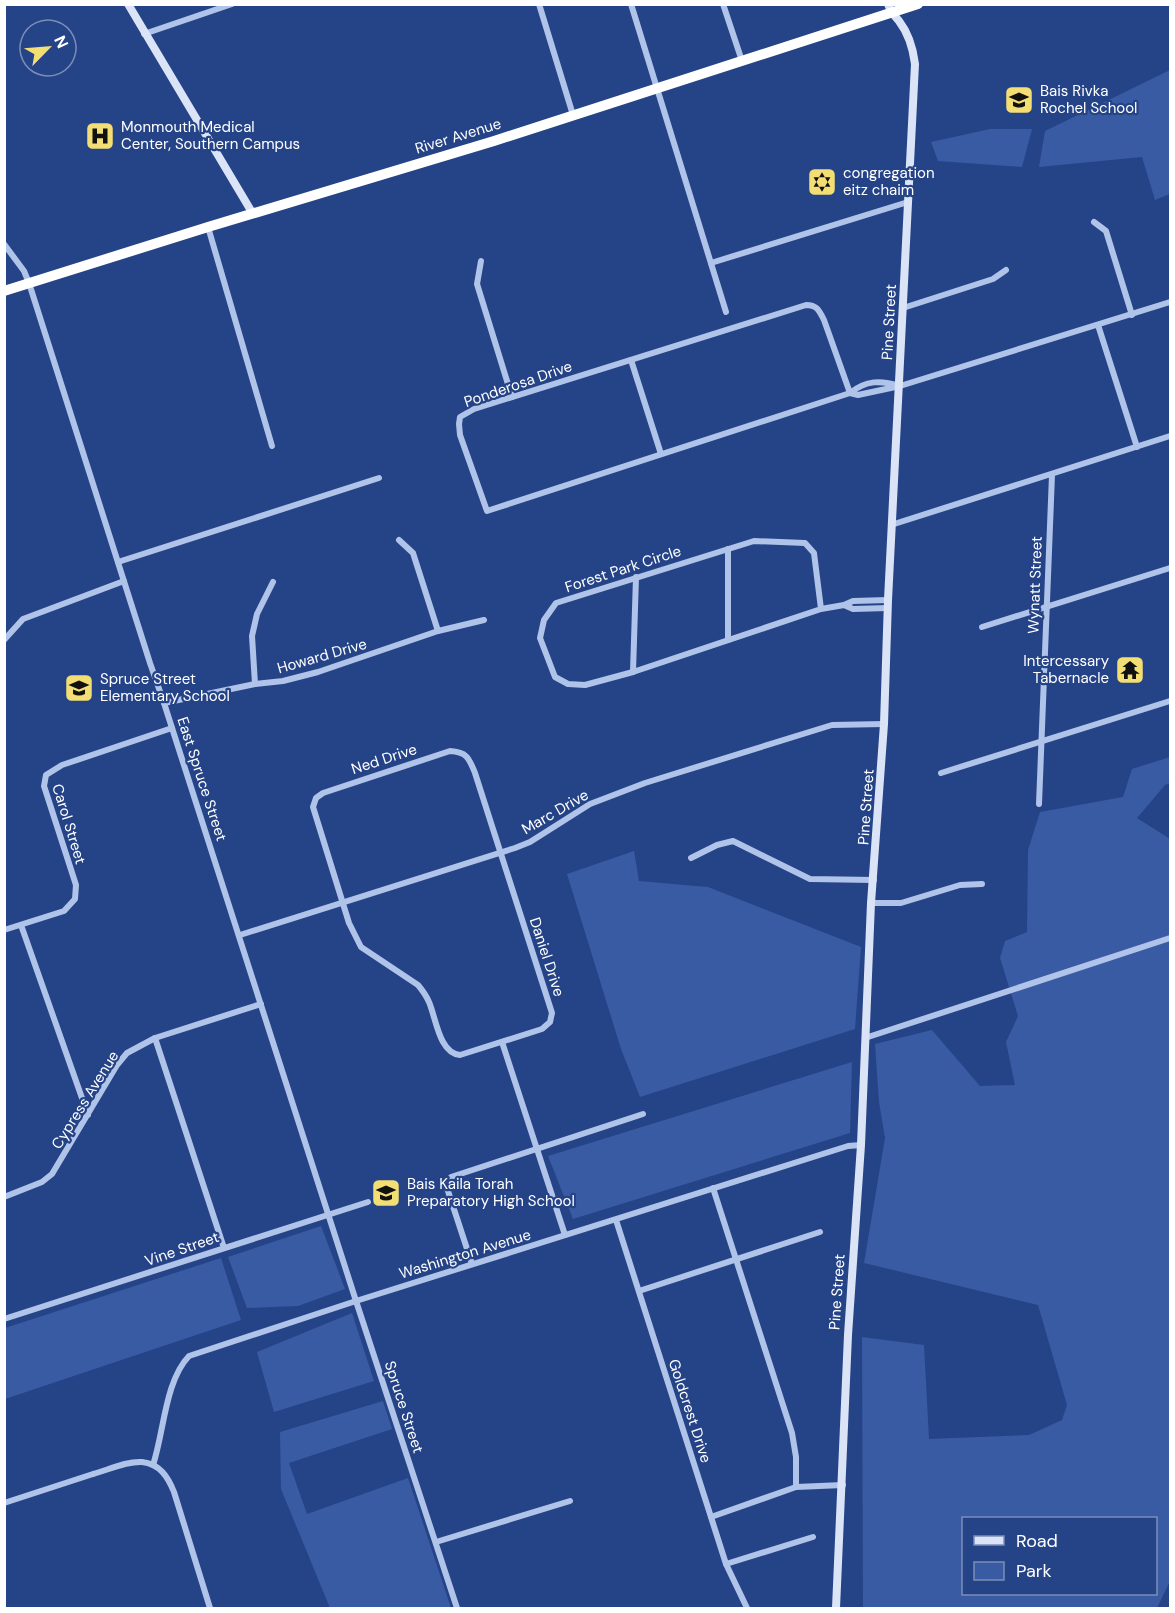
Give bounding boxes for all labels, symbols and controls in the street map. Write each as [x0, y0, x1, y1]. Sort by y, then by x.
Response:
north arrow [18, 18, 78, 78]
text: N [49, 32, 73, 52]
place label: Bais Rivka Rochel School [1040, 81, 1137, 118]
school or university icon: Bais Rivka Rochel School [1003, 84, 1035, 116]
street label: River Avenue [412, 113, 504, 159]
place label: Monmouth Medical Center, Southern Campus [121, 117, 300, 154]
hospital icon: Monmouth Medical Center, Southern Campus [84, 120, 116, 152]
place label: congregation eitz chaim [843, 163, 935, 200]
synagogue icon: congregation eitz chaim [806, 166, 838, 198]
street label: Pine Street [877, 283, 901, 360]
street label: Ponderosa Drive [461, 356, 575, 412]
street label: Wynatt Street [1023, 536, 1047, 634]
street label: Forest Park Circle [562, 541, 684, 597]
street label: Howard Drive [275, 634, 369, 678]
place label: Intercessary Tabernacle [1023, 651, 1110, 688]
temple icon: Intercessary Tabernacle [1114, 654, 1146, 686]
place label: Spruce Street Elementary School [100, 669, 230, 706]
school or university icon: Spruce Street Elementary School [63, 672, 95, 704]
street label: East Spruce Street [172, 714, 232, 844]
street label: Ned Drive [349, 739, 419, 779]
street label: Pine Street [853, 768, 879, 846]
street label: Carol Street [47, 781, 91, 867]
street label: Marc Drive [518, 785, 592, 839]
street label: Daniel Drive [525, 915, 569, 999]
street label: Cypress Avenue [47, 1047, 123, 1153]
place label: Bais Kaila Torah Preparatory High School [407, 1174, 575, 1211]
school or university icon: Bais Kaila Torah Preparatory High School [370, 1177, 402, 1209]
street label: Washington Avenue [397, 1224, 533, 1284]
street label: Vine Street [142, 1227, 222, 1271]
street label: Pine Street [824, 1253, 850, 1331]
street label: Goldcrest Drive [664, 1357, 716, 1465]
street label: Spruce Street [380, 1358, 428, 1456]
legend [962, 1517, 1157, 1595]
text: Road [1016, 1529, 1058, 1553]
text: Park [1016, 1559, 1052, 1583]

